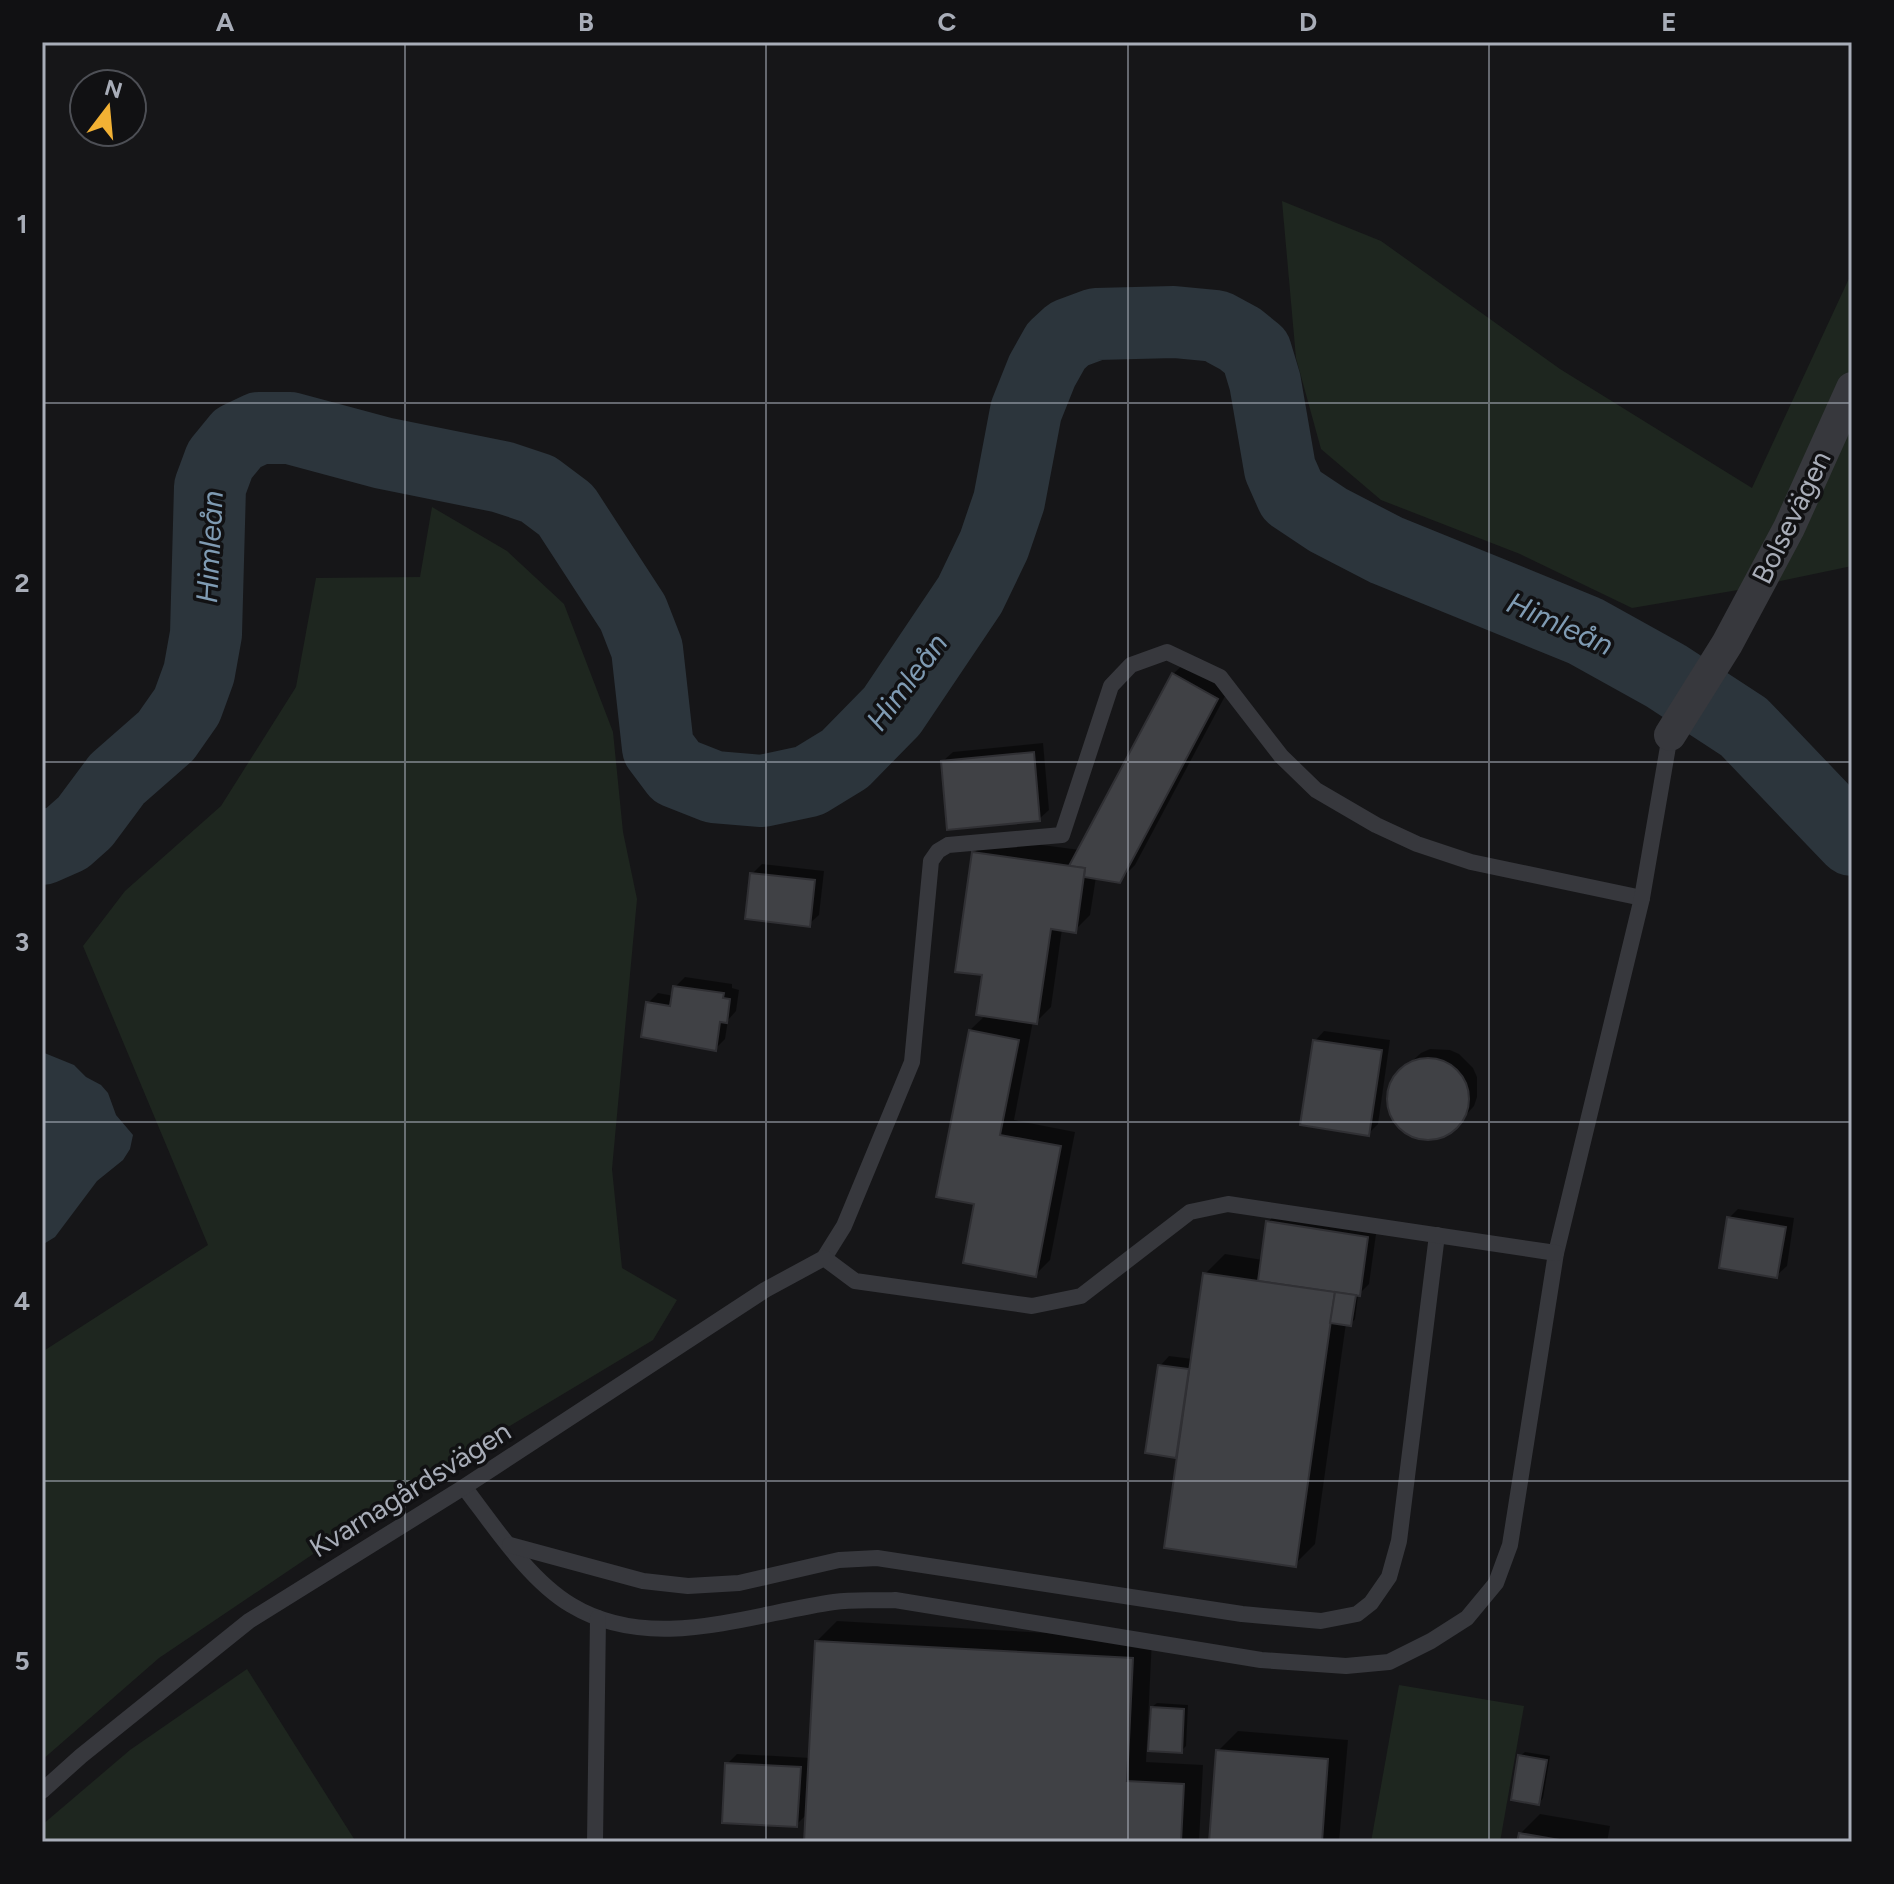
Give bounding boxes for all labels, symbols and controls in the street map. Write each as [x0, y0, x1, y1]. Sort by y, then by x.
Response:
text: A [216, 6, 235, 38]
text: B [578, 6, 594, 38]
text: C [938, 6, 957, 38]
text: D [1299, 6, 1317, 38]
text: E [1661, 6, 1677, 38]
north arrow [68, 68, 148, 148]
text: N [101, 74, 125, 105]
text: 1 [17, 208, 27, 240]
street label: Bolsevägen [1744, 445, 1838, 589]
water label: Himleån [188, 490, 231, 604]
text: 2 [14, 567, 30, 599]
water label: Himleån [1501, 584, 1619, 663]
water label: Himleån [858, 626, 955, 738]
text: 3 [15, 926, 29, 958]
text: 4 [14, 1285, 30, 1317]
street label: Kvarnagårdsvägen [303, 1414, 517, 1564]
text: 5 [14, 1645, 30, 1677]

